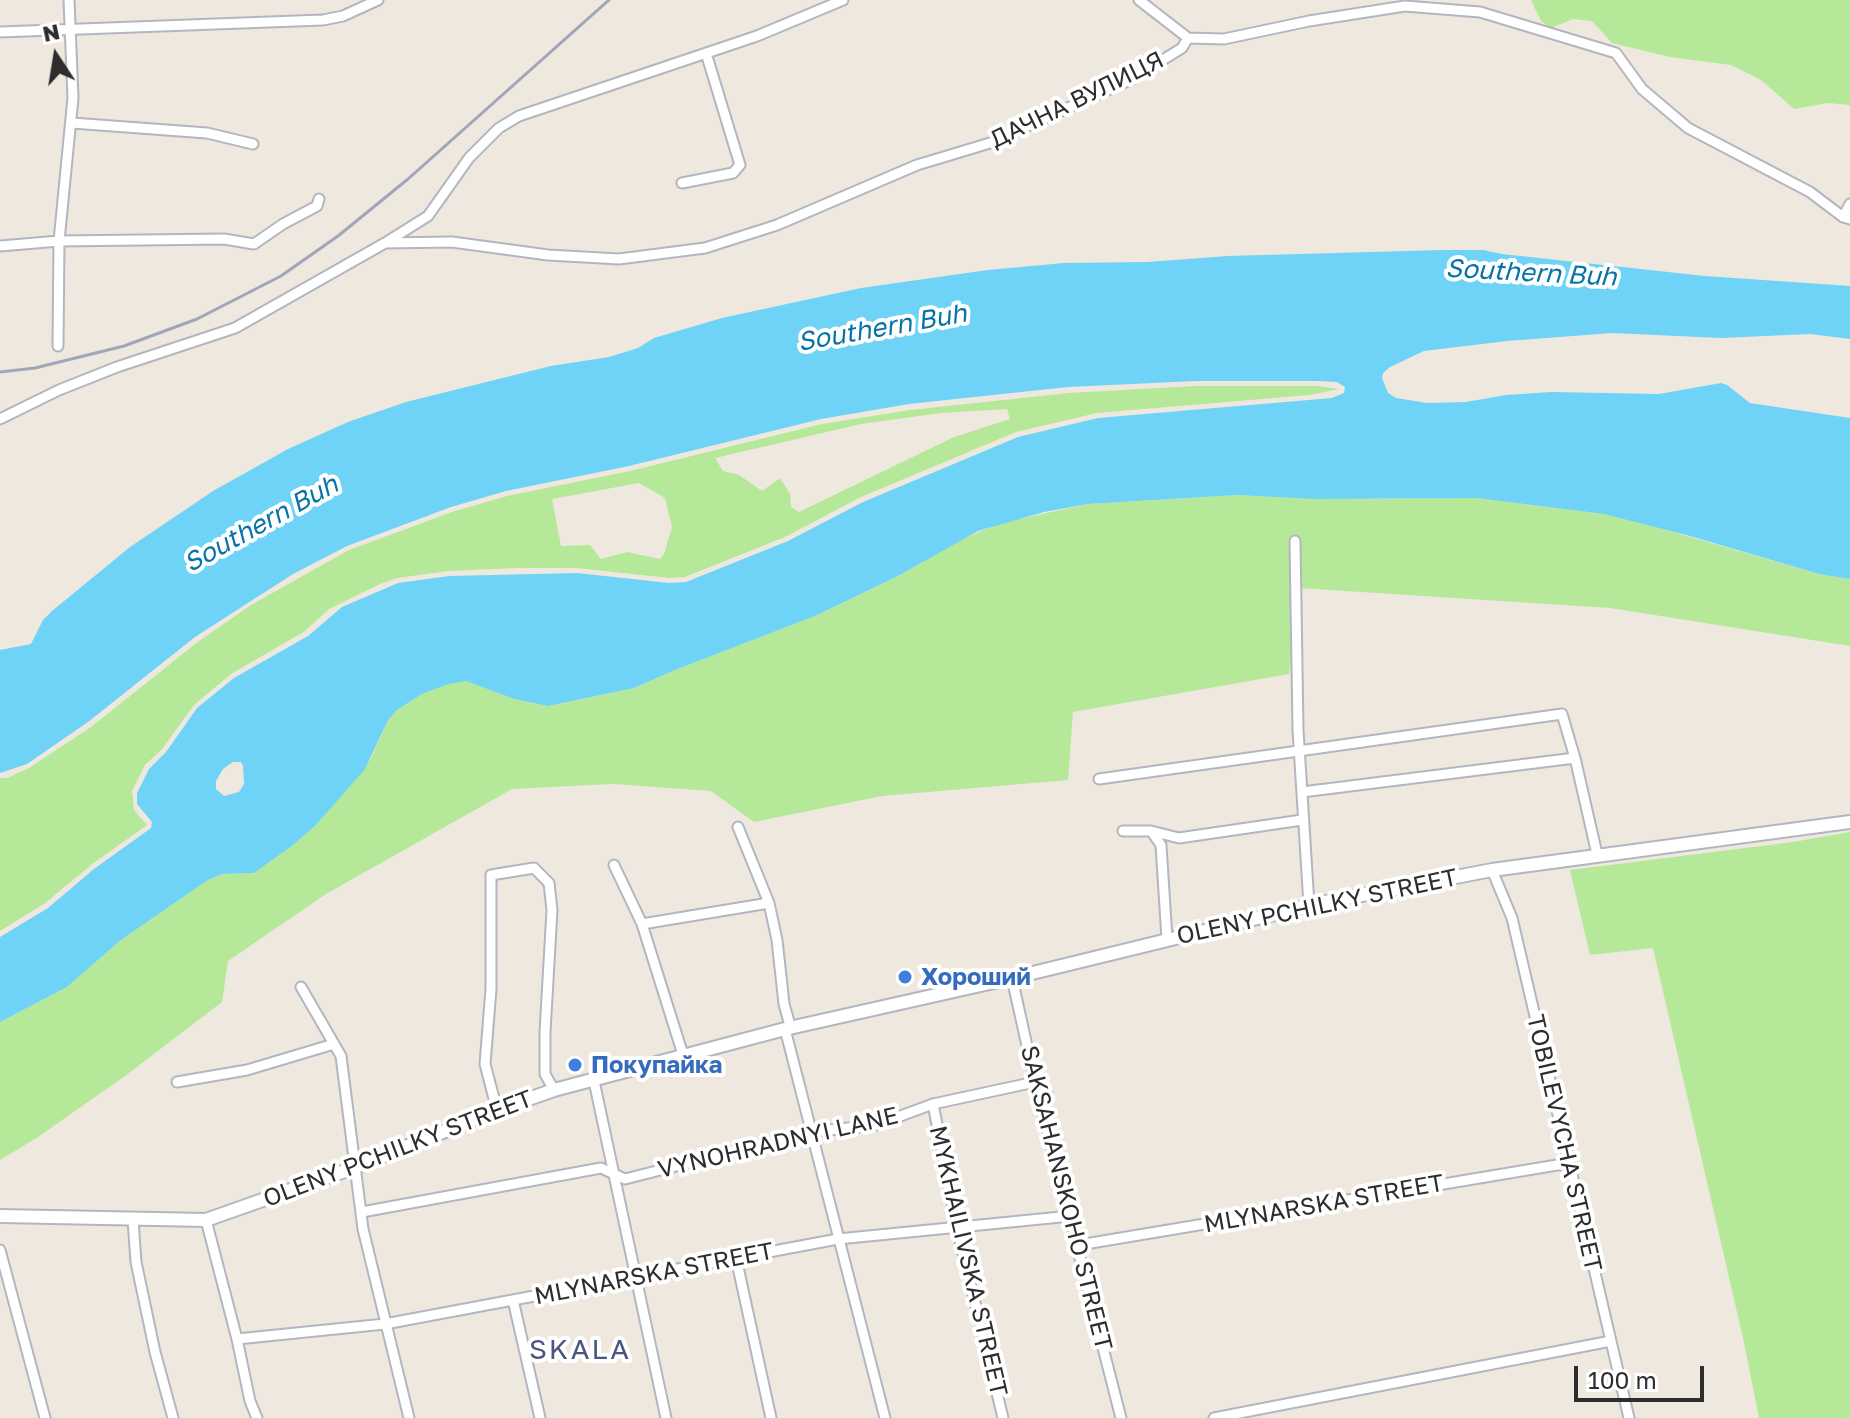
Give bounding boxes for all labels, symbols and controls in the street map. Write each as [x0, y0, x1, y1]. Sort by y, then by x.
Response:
north arrow [16, 16, 96, 96]
text: N [40, 17, 62, 47]
street label: ДАЧНА ВУЛИЦЯ [986, 46, 1168, 154]
water label: Southern Buh [1445, 253, 1617, 293]
water label: Southern Buh [795, 298, 969, 358]
water label: Southern Buh [179, 469, 343, 579]
street label: OLENY PCHILKY STREET [1174, 863, 1460, 951]
place label: Хороший [921, 963, 1031, 991]
marker: Хороший [896, 968, 914, 986]
street label: TOBILEVYCHA STREET [1520, 1012, 1608, 1274]
street label: SAKSAHANSKOHO STREET [1014, 1043, 1118, 1353]
place label: Покупайка [591, 1051, 723, 1079]
marker: Покупайка [566, 1056, 584, 1074]
street label: OLENY PCHILKY STREET [259, 1084, 537, 1214]
street label: VYNOHRADNYI LANE [655, 1101, 901, 1185]
street label: MYKHAILIVSKA STREET [923, 1123, 1013, 1399]
street label: MLYNARSKA STREET [1202, 1169, 1446, 1239]
street label: MLYNARSKA STREET [532, 1237, 776, 1311]
district label: SKALA [529, 1333, 631, 1367]
scale bar [1578, 1350, 1708, 1400]
text: 100 m [1588, 1365, 1657, 1394]

